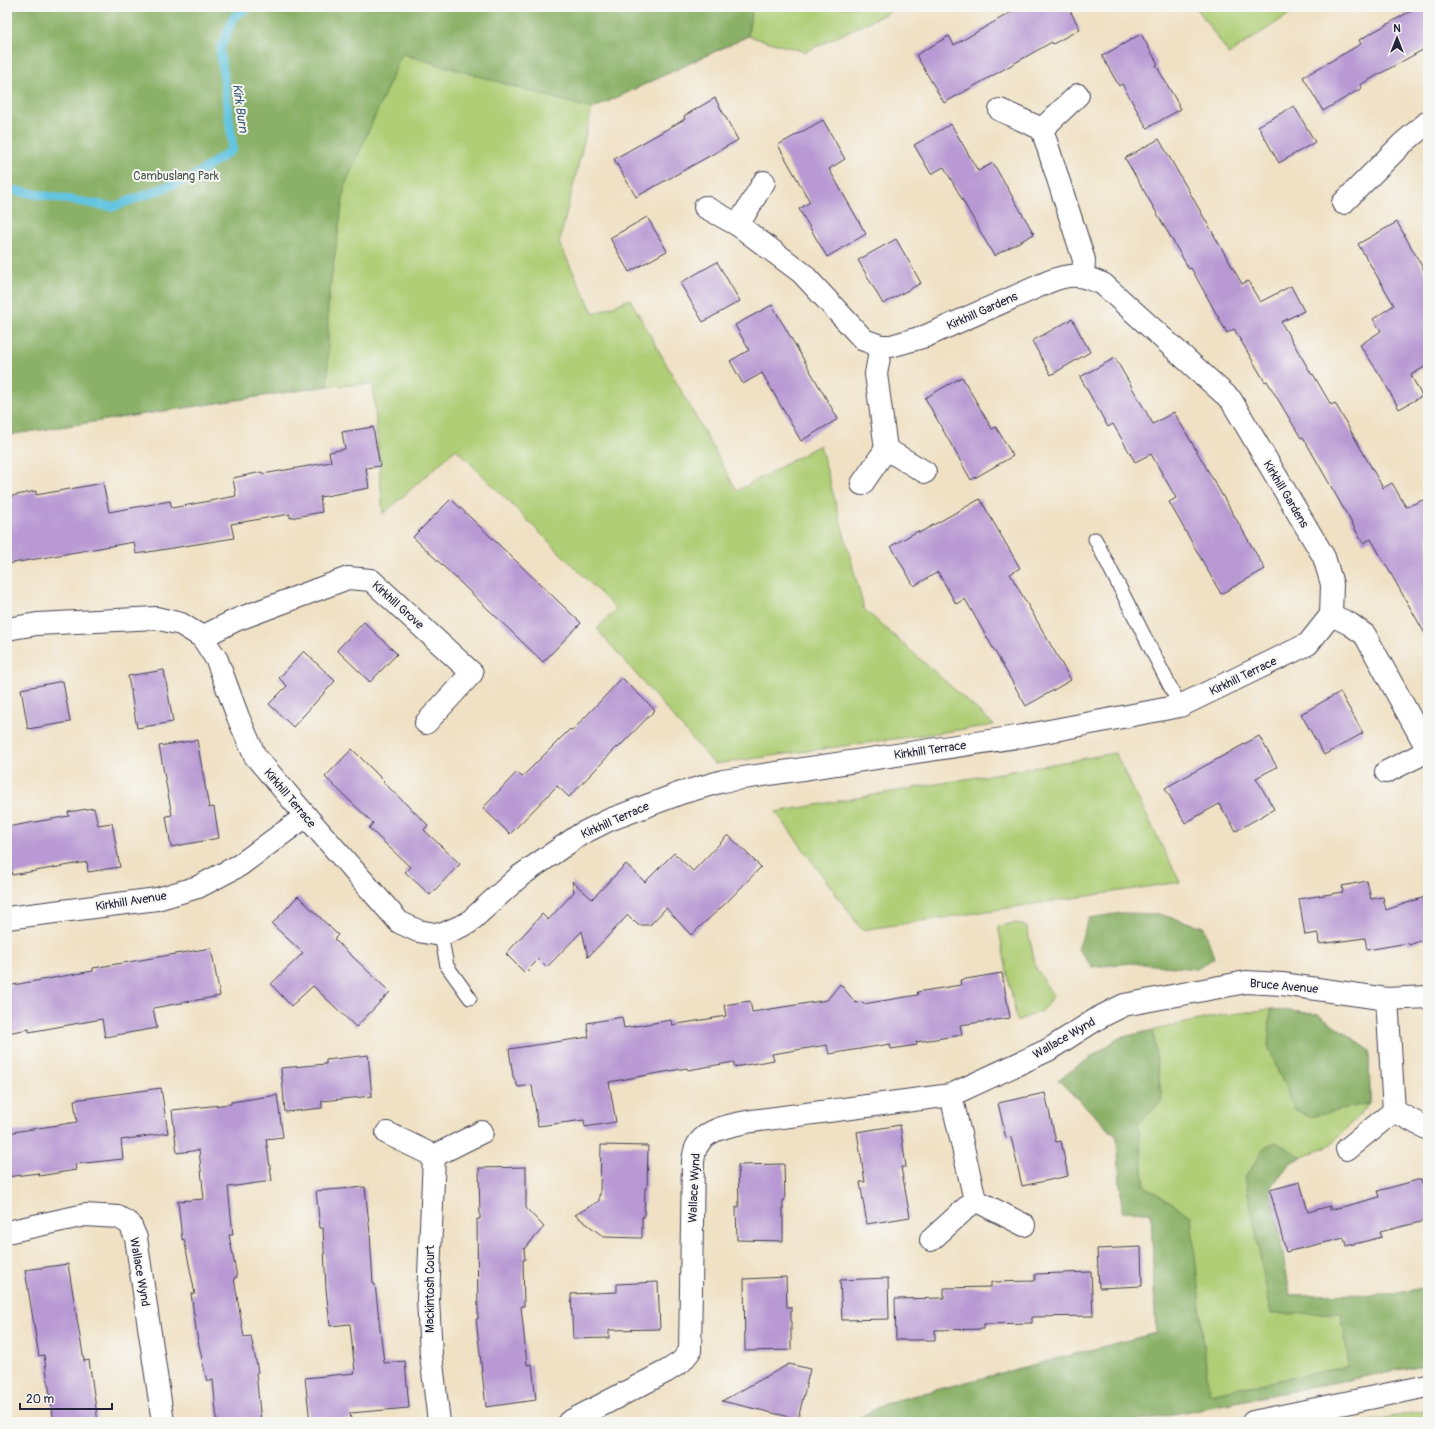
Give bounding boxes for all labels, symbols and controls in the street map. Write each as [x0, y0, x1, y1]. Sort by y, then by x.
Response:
north arrow [1377, 18, 1417, 58]
text: N [1393, 22, 1401, 35]
water label: Kirk Burn [229, 83, 251, 134]
park label: Cambuslang Park [133, 169, 219, 184]
street label: Kirkhill Gardens [944, 289, 1021, 334]
street label: Kirkhill Gardens [1260, 458, 1312, 531]
street label: Kirkhill Grove [369, 578, 427, 633]
street label: Kirkhill Terrace [1207, 654, 1279, 699]
street label: Kirkhill Terrace [893, 738, 967, 763]
street label: Kirkhill Terrace [260, 766, 319, 831]
street label: Kirkhill Terrace [579, 799, 652, 842]
street label: Kirkhill Avenue [94, 888, 168, 915]
street label: Bruce Avenue [1249, 976, 1319, 997]
street label: Wallace Wynd [1030, 1014, 1098, 1062]
street label: Wallace Wynd [685, 1153, 704, 1223]
street label: Wallace Wynd [126, 1236, 153, 1308]
street label: Mackintosh Court [423, 1245, 438, 1333]
scale bar [20, 1385, 112, 1411]
text: 20 m [26, 1392, 55, 1407]

